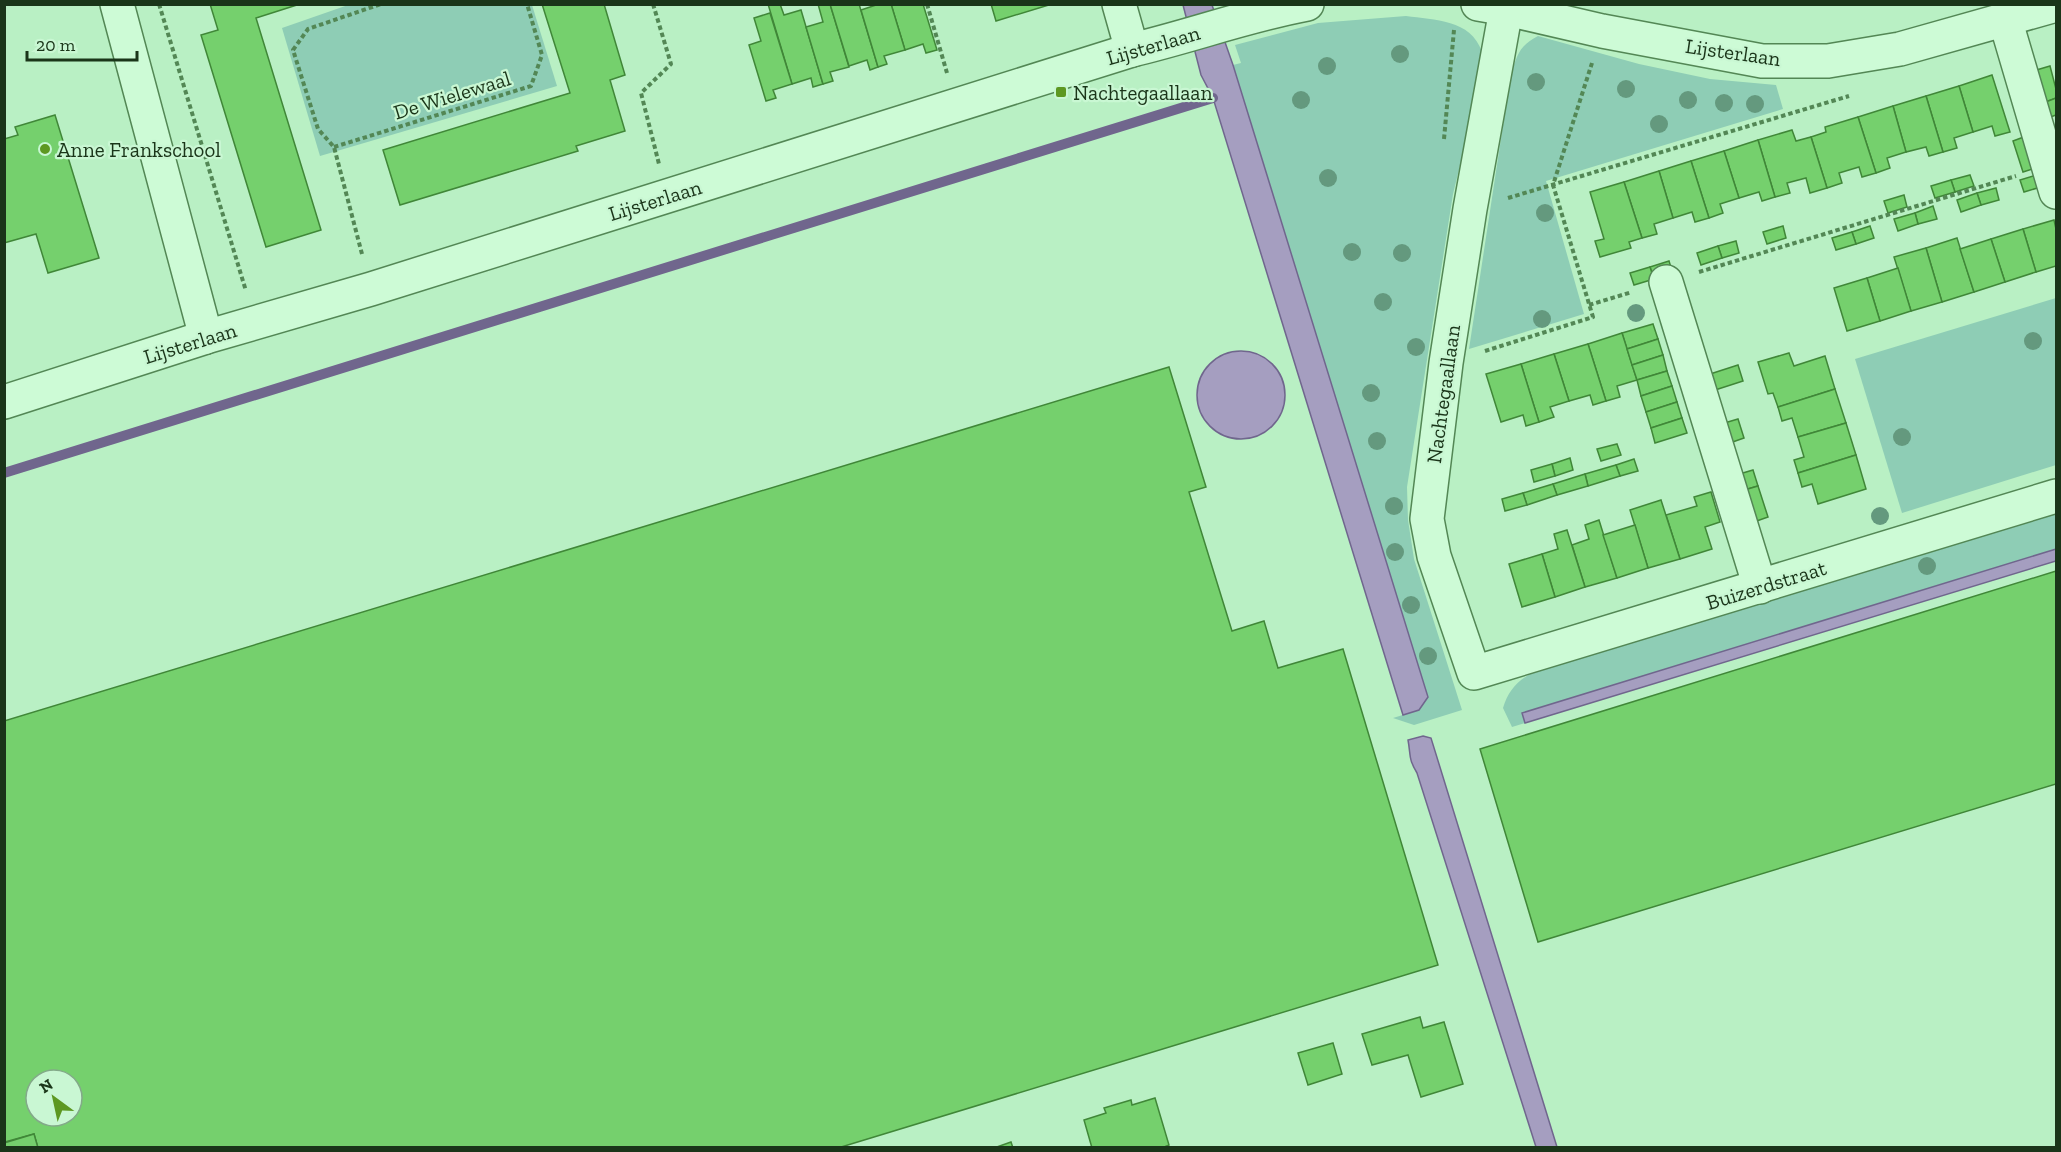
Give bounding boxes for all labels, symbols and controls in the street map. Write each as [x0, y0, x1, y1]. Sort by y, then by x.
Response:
street label: Lijsterlaan [1103, 20, 1203, 71]
scale bar [27, 24, 136, 62]
street label: Lijsterlaan [1684, 33, 1782, 72]
text: 20 m [36, 34, 76, 56]
street label: De Wielewaal [390, 65, 514, 125]
place label: Nachtegaallaan [1073, 80, 1213, 105]
marker: Nachtegaallaan [1054, 85, 1068, 99]
place label: Anne Frankschool [57, 137, 221, 162]
marker: Anne Frankschool [38, 142, 52, 156]
street label: Lijsterlaan [605, 174, 705, 227]
street label: Lijsterlaan [140, 317, 240, 370]
street label: Nachtegaallaan [1421, 323, 1465, 465]
street label: Buizerdstraat [1703, 555, 1829, 615]
north arrow [24, 1068, 84, 1128]
text: N [36, 1075, 56, 1097]

